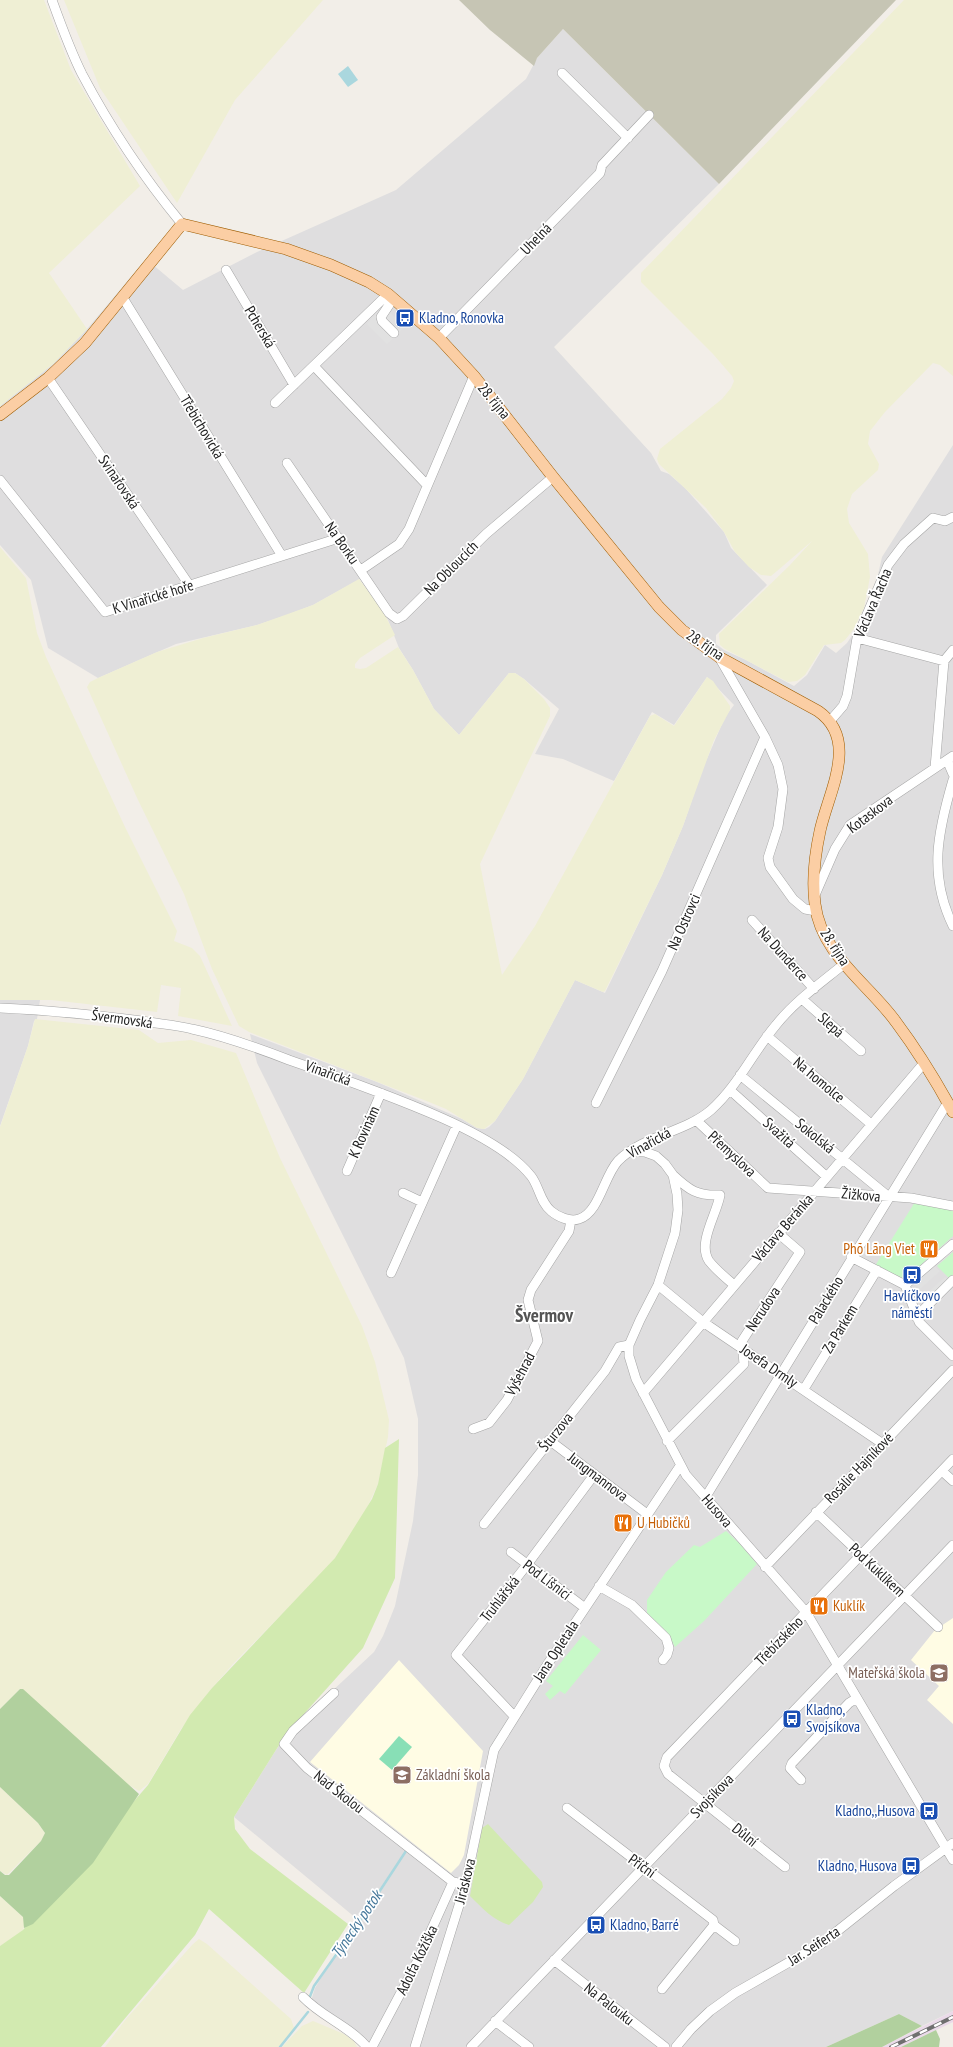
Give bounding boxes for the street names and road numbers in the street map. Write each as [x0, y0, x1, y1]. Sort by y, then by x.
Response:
street label: Uhelná [516, 219, 555, 258]
street label: Pcherská [241, 302, 280, 351]
street label: 28. října [474, 379, 515, 423]
street label: Třebichovická [176, 391, 229, 462]
street label: Svinařovská [94, 451, 144, 512]
street label: Na Borku [321, 518, 364, 568]
street label: Na Obloucích [420, 537, 482, 599]
street label: Václava Řacha [849, 565, 896, 641]
street label: K Vinařické hoře [110, 575, 196, 618]
street label: 28. října [683, 625, 728, 664]
street label: Kotaskova [843, 790, 896, 837]
street label: Na Ostrovci [663, 891, 704, 953]
street label: Na Dunderce [754, 923, 813, 985]
street label: 28. října [816, 924, 855, 969]
street label: Švermovská [90, 1005, 154, 1032]
street label: Slepá [814, 1008, 848, 1041]
street label: Na homolce [790, 1053, 849, 1107]
street label: Vinařická [302, 1055, 354, 1090]
street label: K Rovinám [344, 1103, 383, 1161]
street label: Svažitá [759, 1113, 799, 1152]
street label: Sokolská [792, 1114, 839, 1157]
street label: Vinařická [623, 1123, 674, 1163]
street label: Přemyslova [704, 1126, 760, 1181]
street label: Žižkova [841, 1183, 881, 1206]
street label: Václava Beránka [747, 1190, 817, 1266]
street label: Palackého [804, 1273, 847, 1327]
street label: Nerudova [741, 1283, 784, 1335]
street label: Za Parkem [818, 1301, 862, 1357]
street label: Josefa Drmly [736, 1339, 802, 1392]
street label: Vyšehrad [500, 1349, 539, 1400]
street label: Šturzova [534, 1408, 577, 1455]
street label: Rosálie Hajníkové [820, 1428, 897, 1507]
street label: Jungmannova [564, 1447, 632, 1505]
street label: Husova [698, 1490, 737, 1531]
street label: Pod Kuklíkem [845, 1539, 910, 1601]
street label: Pod Líšnicí [519, 1555, 576, 1604]
street label: Truhlářská [476, 1572, 523, 1625]
street label: Třebízského [750, 1612, 807, 1669]
street label: Jana Opletala [528, 1616, 582, 1686]
street label: Nad Školou [310, 1766, 368, 1817]
street label: Svojsíkova [686, 1770, 737, 1822]
street label: Důlní [729, 1819, 763, 1851]
street label: Příční [625, 1849, 660, 1882]
street label: Jiráskova [450, 1856, 479, 1906]
street label: Adolfa Kožíška [392, 1922, 442, 1998]
street label: Jar. Seiferta [783, 1922, 843, 1970]
street label: Na Palouku [580, 1978, 638, 2029]

